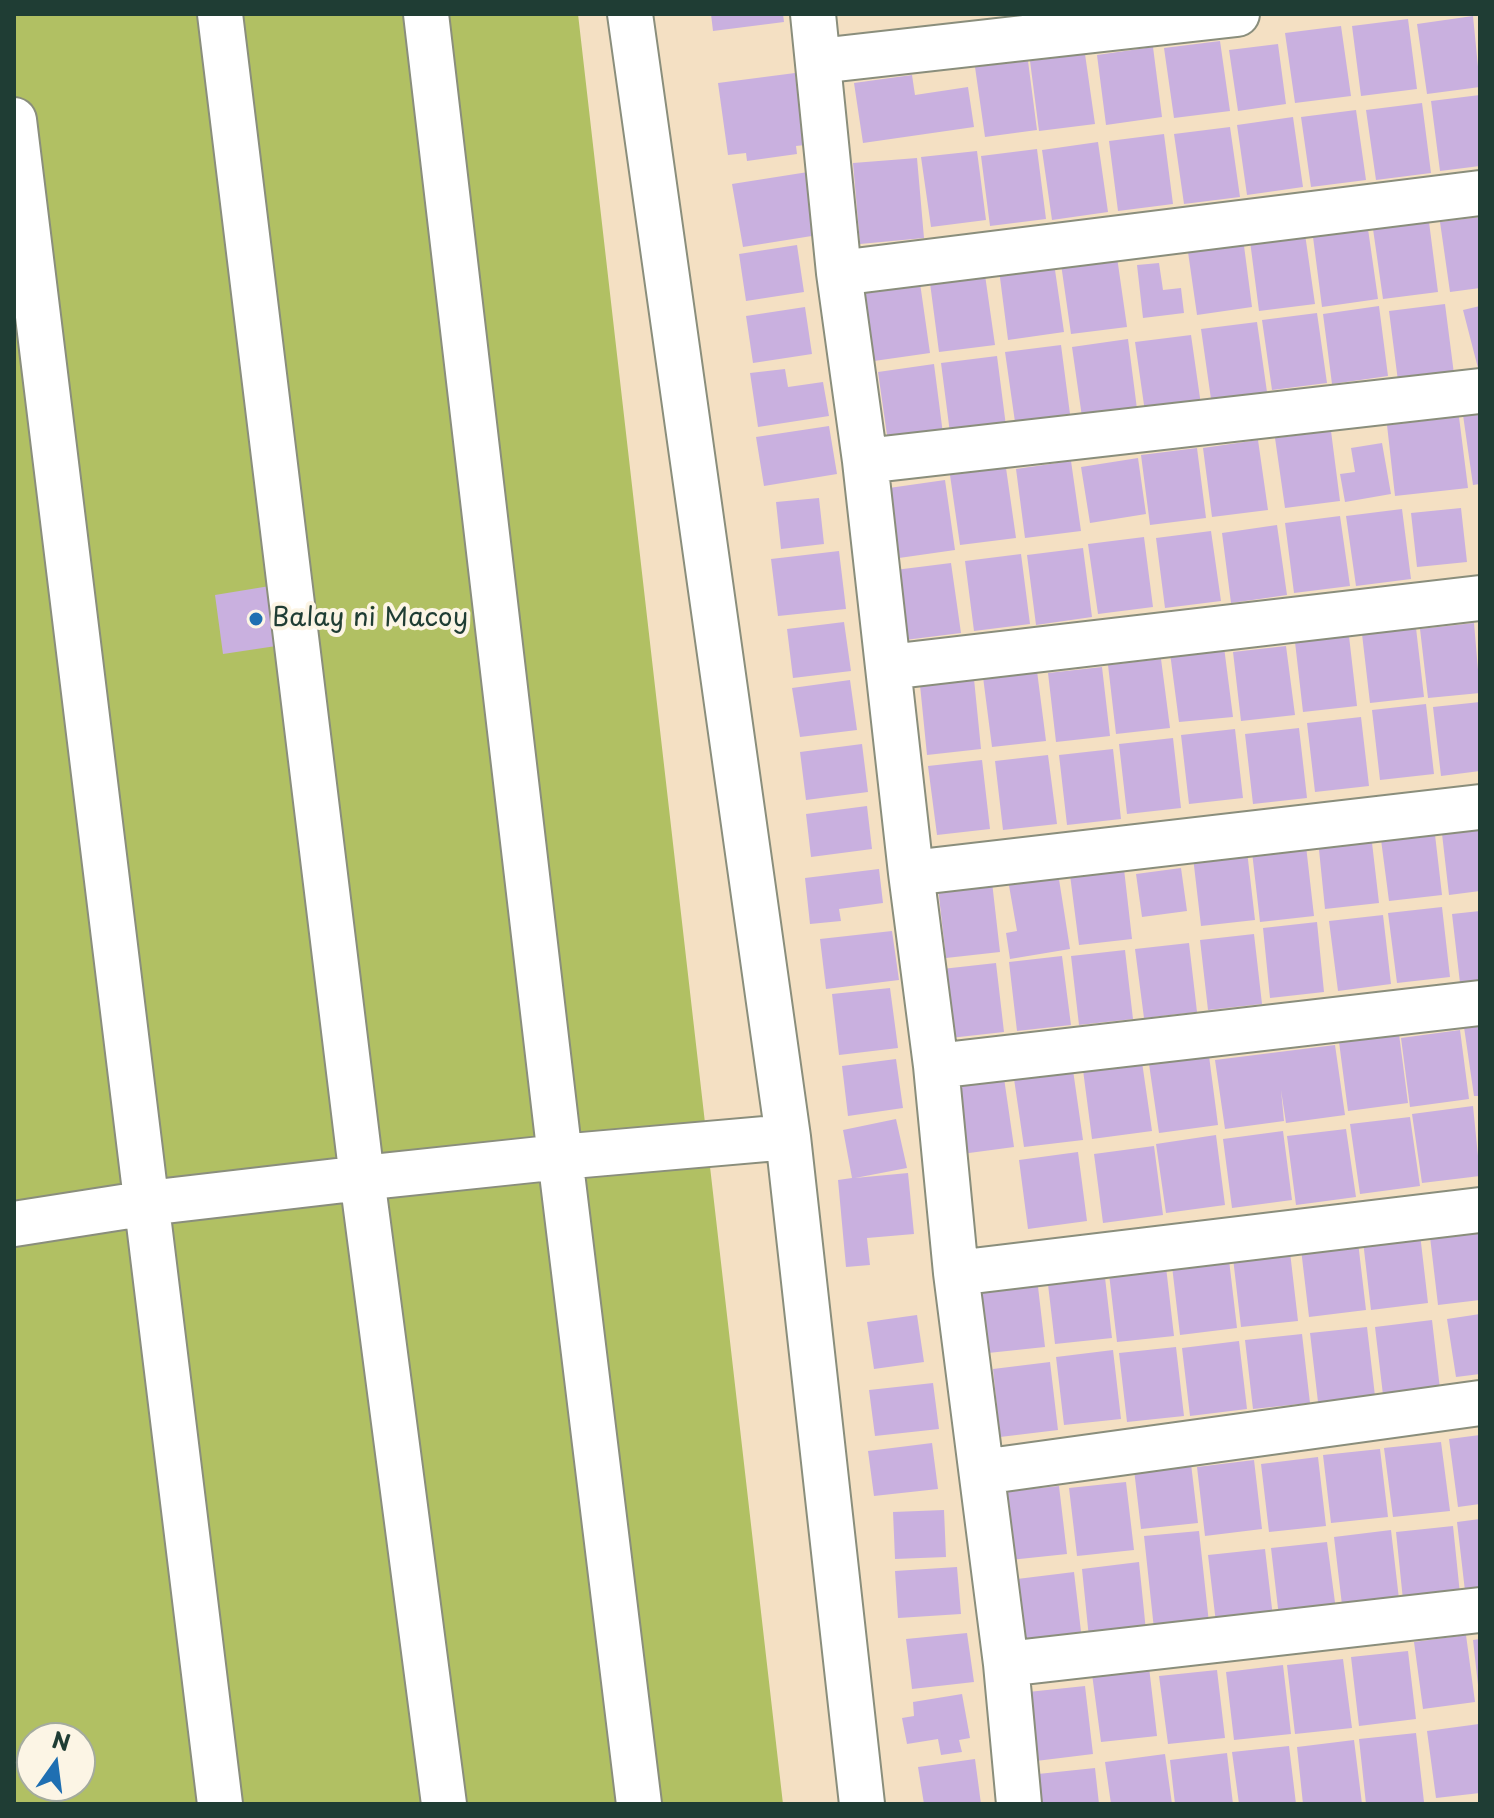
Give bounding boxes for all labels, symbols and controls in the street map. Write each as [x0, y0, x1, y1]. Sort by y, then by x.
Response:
place label: Balay ni Macoy [272, 603, 468, 635]
marker: Balay ni Macoy [247, 610, 265, 628]
north arrow [16, 1722, 96, 1802]
text: N [49, 1722, 74, 1758]

